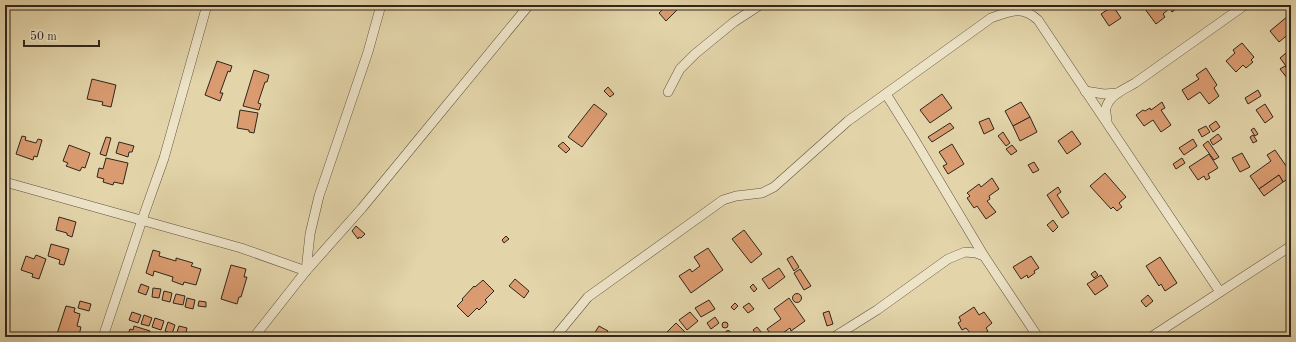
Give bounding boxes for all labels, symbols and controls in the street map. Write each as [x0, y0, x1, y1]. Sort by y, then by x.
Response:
scale bar [24, 22, 99, 48]
text: 50 m [30, 30, 57, 43]

